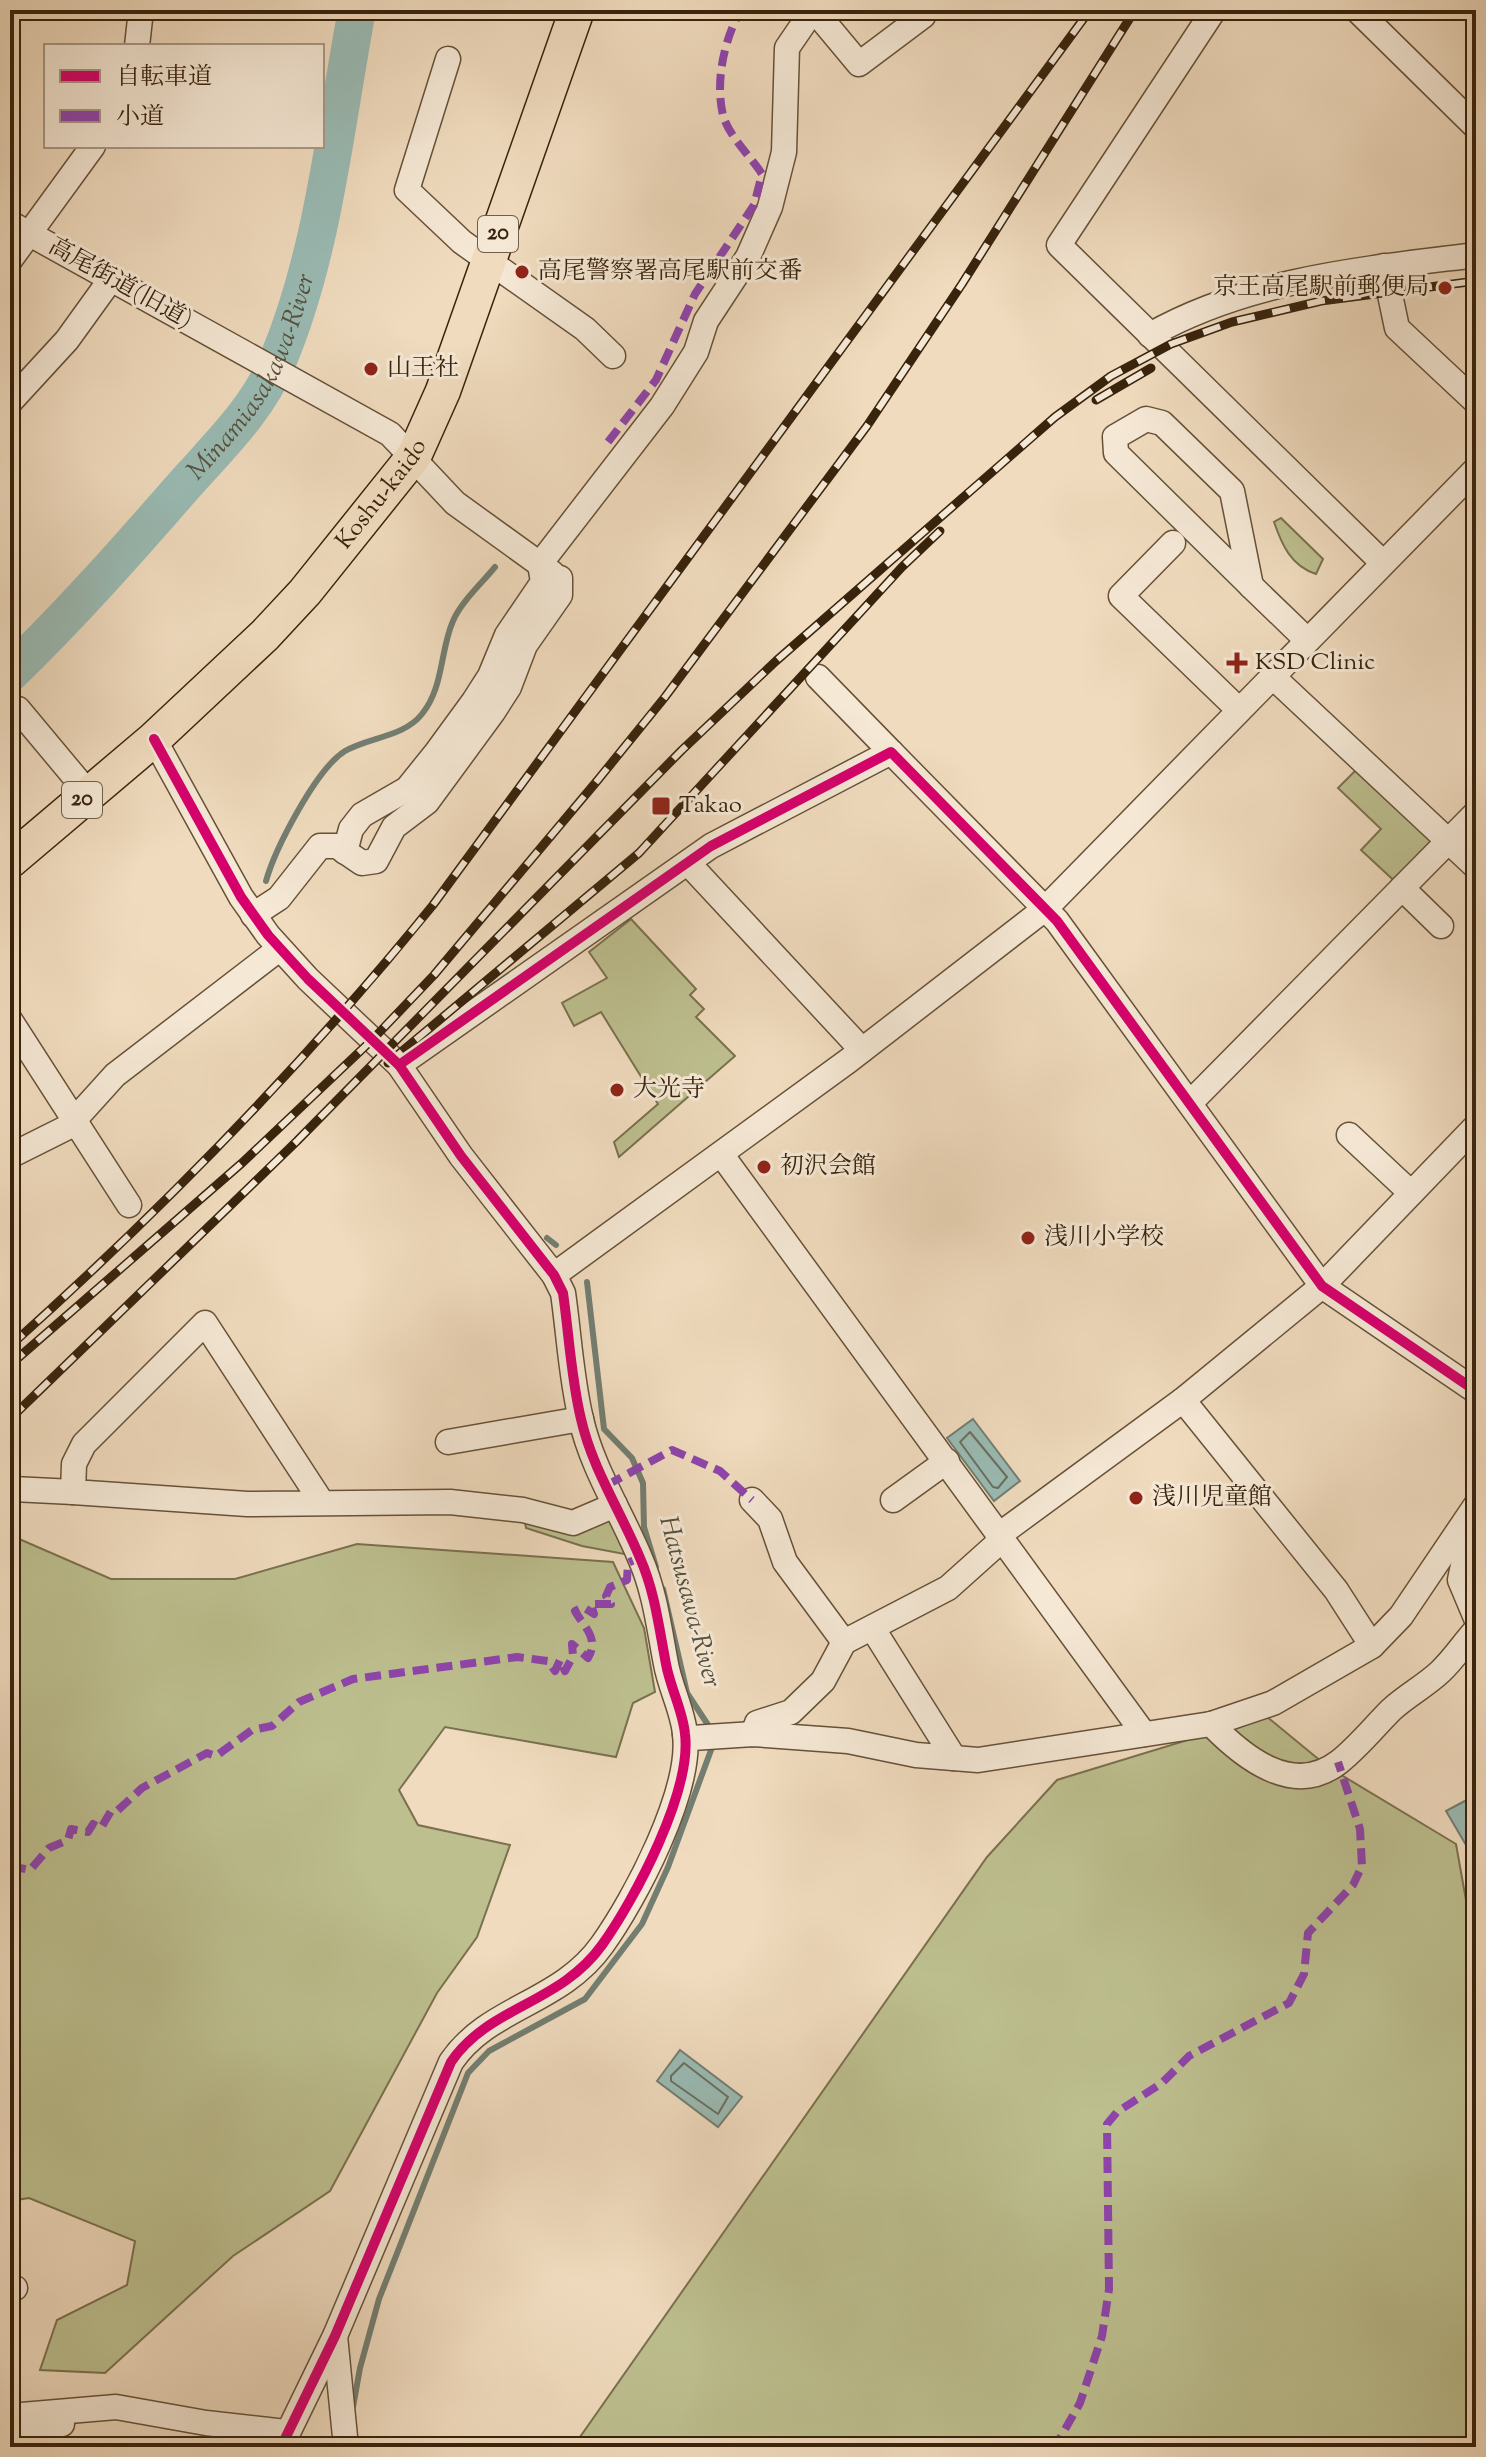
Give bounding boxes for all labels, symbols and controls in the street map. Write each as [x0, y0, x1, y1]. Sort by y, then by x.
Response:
legend [44, 44, 324, 148]
text: 自転車道 [116, 61, 212, 95]
text: 小道 [116, 101, 164, 135]
road number: 20 [478, 216, 518, 252]
street label: 高尾街道(旧道) [42, 230, 198, 338]
place label: 高尾警察署高尾駅前交番 [538, 255, 802, 289]
marker: 高尾警察署高尾駅前交番 [513, 263, 531, 281]
water label: Minamiasakawa-River [179, 270, 325, 489]
place label: 京王高尾駅前郵便局 [1213, 271, 1429, 305]
marker: 京王高尾駅前郵便局 [1436, 279, 1454, 297]
place label: 山王社 [387, 352, 459, 386]
marker: 山王社 [362, 360, 380, 378]
street label: Koshu-kaido [328, 434, 436, 557]
place label: KSD Clinic [1255, 646, 1375, 680]
marker: KSD Clinic [1226, 652, 1248, 674]
road number: 20 [62, 782, 102, 818]
place label: Takao [679, 789, 742, 823]
marker: Takao [650, 795, 672, 817]
place label: 大光寺 [633, 1073, 705, 1107]
marker: 大光寺 [608, 1081, 626, 1099]
place label: 初沢会館 [780, 1150, 876, 1184]
marker: 初沢会館 [755, 1158, 773, 1176]
place label: 浅川小学校 [1044, 1221, 1164, 1255]
marker: 浅川小学校 [1019, 1229, 1037, 1247]
place label: 浅川児童館 [1152, 1481, 1272, 1515]
marker: 浅川児童館 [1127, 1489, 1145, 1507]
water label: Hatsusawa-River [648, 1512, 730, 1692]

